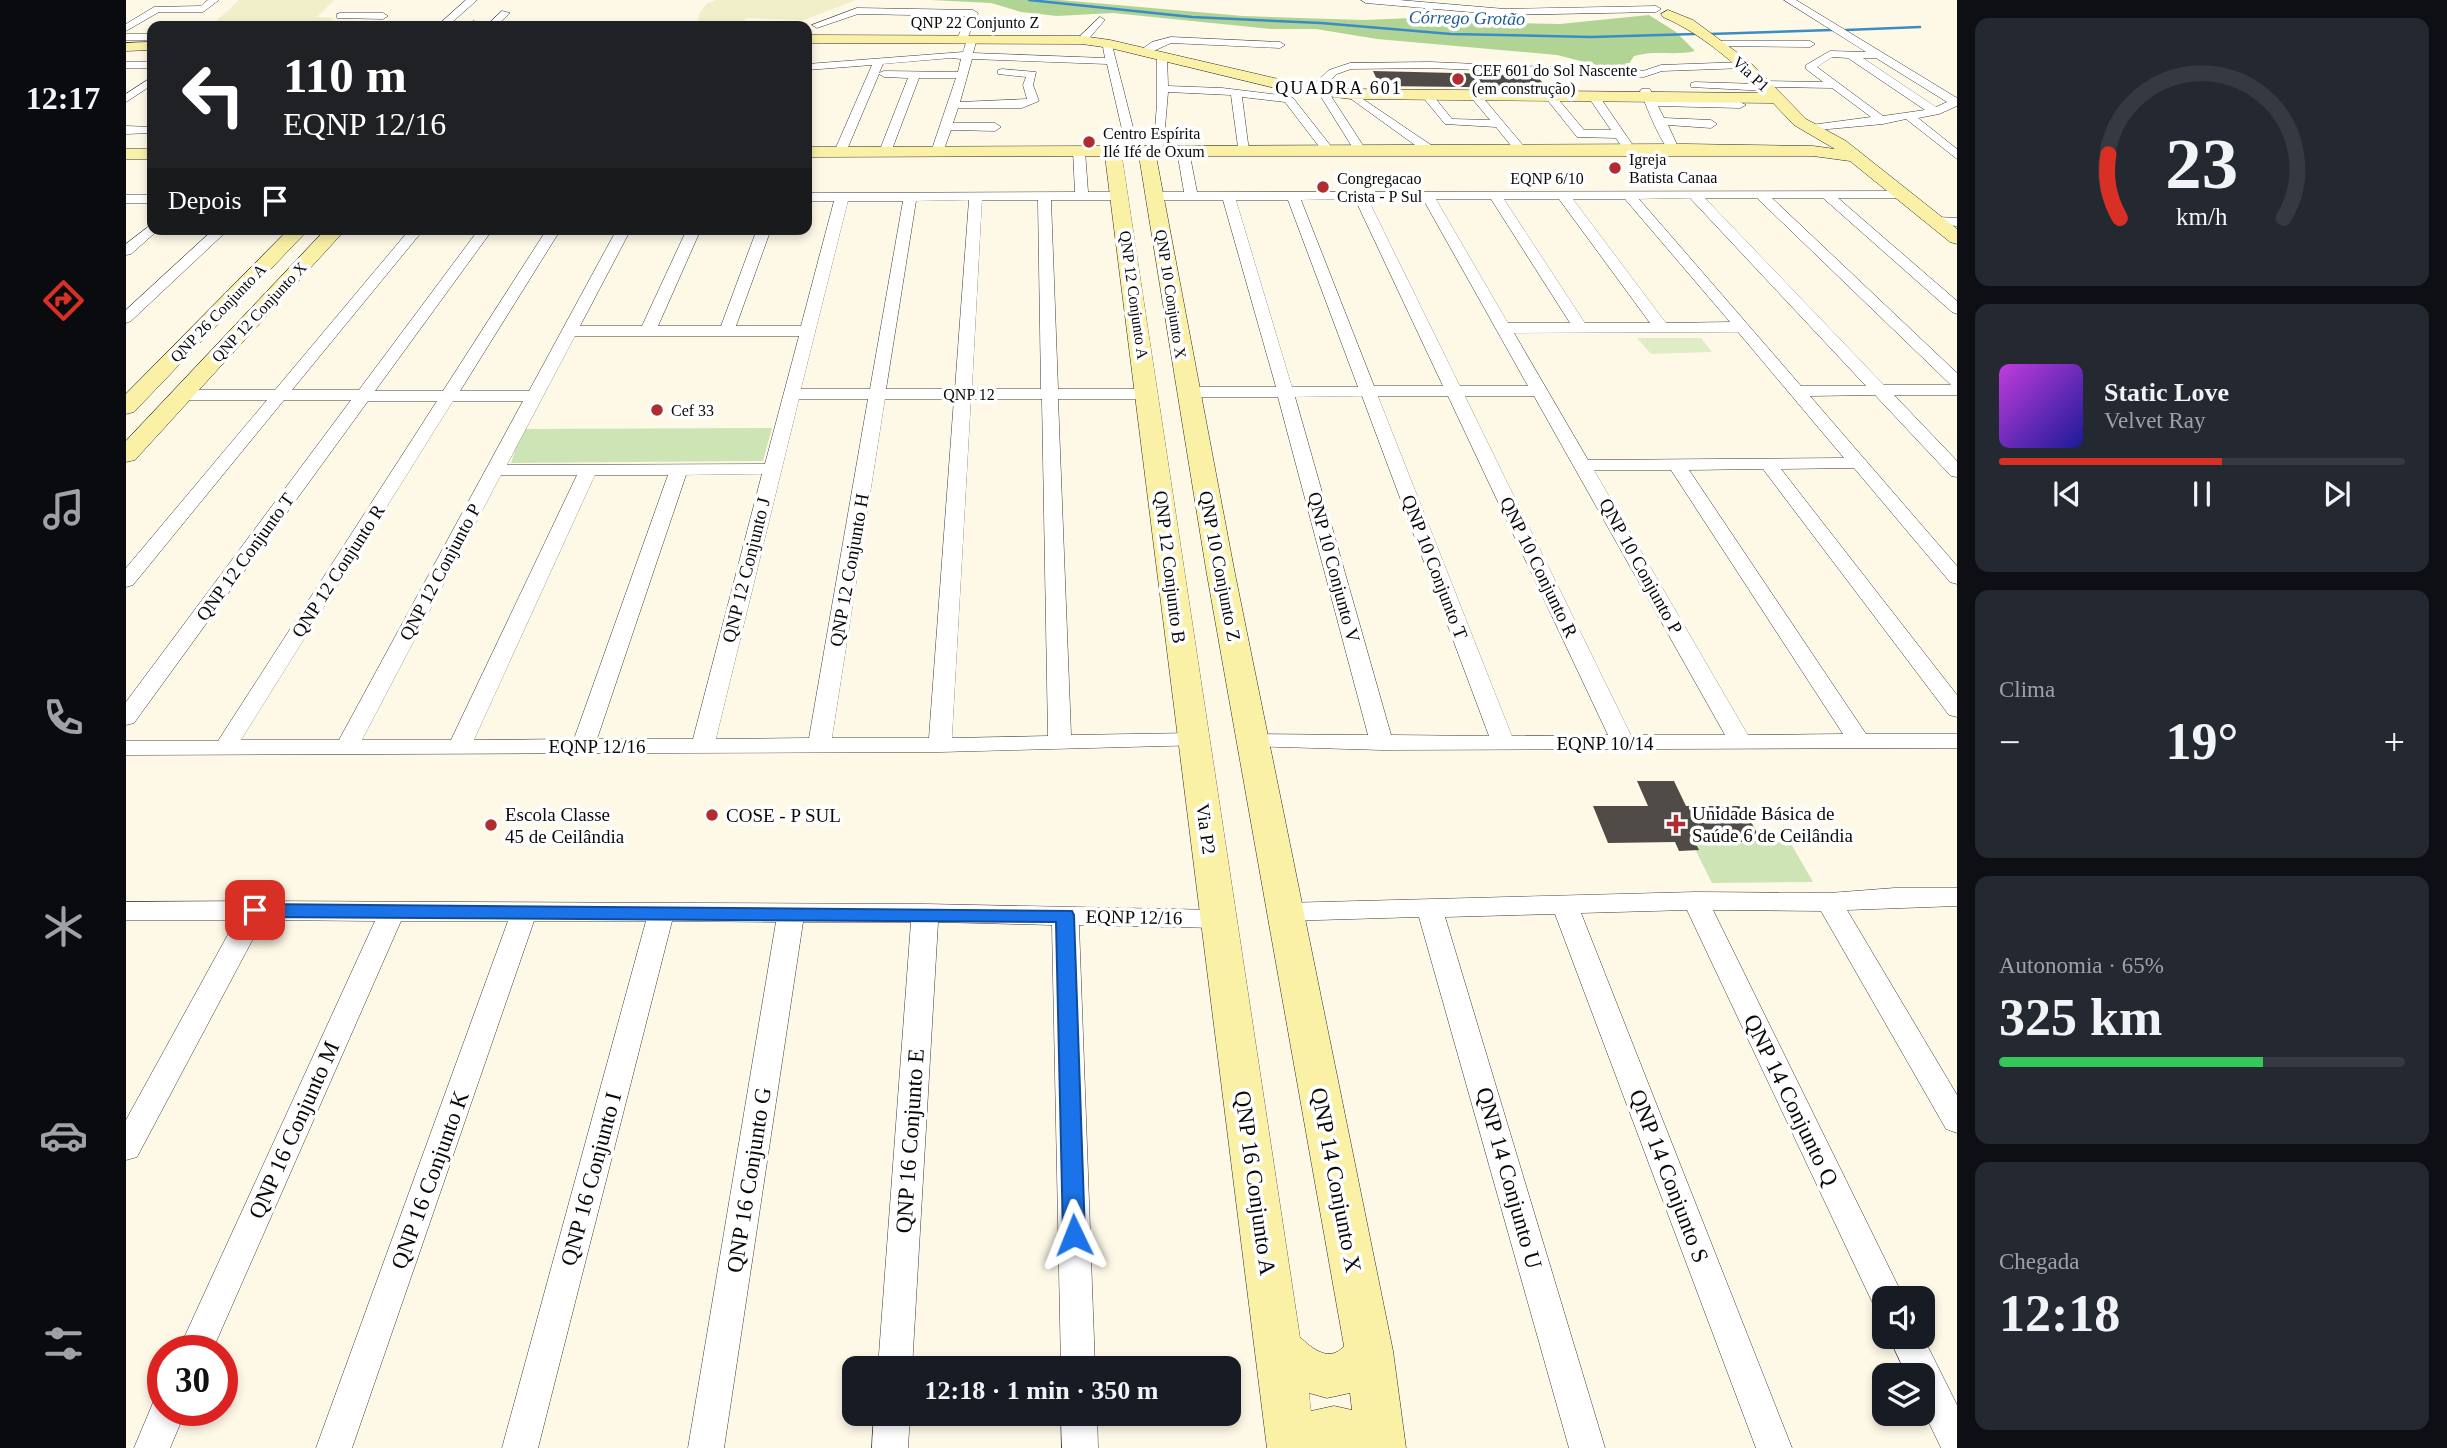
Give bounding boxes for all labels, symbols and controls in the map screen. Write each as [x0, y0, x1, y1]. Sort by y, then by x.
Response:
water label: Córrego Grotão [1409, 7, 1525, 29]
street label: QNP 22 Conjunto Z [911, 14, 1039, 32]
text: 110 m [283, 48, 407, 103]
icon: left [168, 49, 259, 140]
street label: Via P1 [1729, 53, 1773, 95]
place label: CEF 601 do Sol Nascente (em construção) [1472, 62, 1637, 98]
marker: CEF 601 do Sol Nascente (em construção) [1450, 71, 1466, 87]
district label: QUADRA 601 [1275, 78, 1403, 98]
text: 12:17 [26, 80, 100, 116]
text: EQNP 12/16 [283, 106, 446, 142]
text: 23 [2166, 123, 2238, 204]
place label: Centro Espírita Ilé Ifé de Oxum [1103, 125, 1205, 160]
marker: Centro Espírita Ilé Ifé de Oxum [1081, 134, 1097, 150]
place label: Igreja Batista Canaa [1629, 151, 1717, 186]
marker: Igreja Batista Canaa [1607, 160, 1623, 176]
place label: Congregacao Crista - P Sul [1337, 170, 1423, 205]
street label: EQNP 6/10 [1510, 170, 1584, 187]
marker: Congregacao Crista - P Sul [1315, 179, 1331, 195]
icon: arrive [256, 182, 294, 220]
text: Depois [168, 186, 242, 215]
text: km/h [2176, 203, 2228, 230]
street label: QNP 10 Conjunto X [1151, 228, 1190, 360]
street label: QNP 12 Conjunto A [1116, 230, 1152, 361]
street label: QNP 12 Conjunto X [208, 258, 311, 366]
street label: QNP 26 Conjunto A [167, 260, 270, 366]
icon: directions [39, 276, 88, 325]
text: Static Love [2104, 378, 2229, 407]
street label: QNP 12 [943, 386, 995, 403]
marker: Cef 33 [649, 402, 665, 418]
place label: Cef 33 [671, 402, 714, 419]
text: Velvet Ray [2104, 408, 2206, 433]
icon: previous [2048, 475, 2086, 513]
icon: pause [2183, 475, 2221, 513]
icon: next [2318, 475, 2356, 513]
icon: music [39, 485, 88, 534]
street label: QNP 12 Conjunto T [192, 489, 299, 625]
street label: QNP 12 Conjunto B [1150, 489, 1190, 645]
street label: QNP 10 Conjunto Z [1195, 489, 1245, 643]
street label: QNP 10 Conjunto V [1304, 490, 1364, 645]
street label: QNP 12 Conjunto H [825, 492, 873, 648]
street label: QNP 10 Conjunto T [1398, 492, 1472, 642]
street label: QNP 10 Conjunto R [1496, 493, 1582, 641]
street label: QNP 10 Conjunto P [1595, 494, 1687, 638]
street label: QNP 12 Conjunto J [718, 495, 774, 645]
street label: QNP 12 Conjunto R [287, 500, 389, 641]
street label: QNP 12 Conjunto P [395, 500, 485, 644]
text: Clima [1999, 677, 2055, 702]
icon: phone [39, 693, 88, 742]
text: 19° [2166, 713, 2238, 770]
text: − [1999, 721, 2020, 763]
text: + [2384, 721, 2405, 763]
street label: EQNP 10/14 [1557, 733, 1654, 754]
street label: EQNP 12/16 [549, 736, 645, 757]
street label: Via P2 [1192, 802, 1220, 856]
place label: Unidade Básica de Saúde 6 de Ceilândia [1692, 803, 1853, 846]
place label: Escola Classe 45 de Ceilândia [505, 804, 625, 847]
place label: COSE - P SUL [726, 805, 841, 826]
marker: COSE - P SUL [704, 807, 720, 823]
marker: Unidade Básica de Saúde 6 de Ceilândia [1666, 814, 1686, 834]
marker: Escola Classe 45 de Ceilândia [483, 817, 499, 833]
pin [225, 880, 285, 940]
icon: arrive [236, 891, 274, 929]
icon: climate [39, 902, 88, 951]
street label: EQNP 12/16 [1085, 906, 1183, 928]
text: Autonomia · 65% [1999, 953, 2164, 978]
text: 325 km [1999, 989, 2162, 1046]
street label: QNP 14 Conjunto Q [1739, 1010, 1844, 1190]
street label: QNP 16 Conjunto M [244, 1037, 344, 1223]
street label: QNP 16 Conjunto E [891, 1048, 929, 1234]
street label: QNP 14 Conjunto U [1471, 1084, 1547, 1272]
street label: QNP 16 Conjunto G [722, 1085, 776, 1275]
street label: QNP 14 Conjunto X [1306, 1086, 1366, 1275]
street label: QNP 14 Conjunto S [1624, 1086, 1714, 1266]
street label: QNP 16 Conjunto K [386, 1087, 474, 1272]
street label: QNP 16 Conjunto I [556, 1089, 626, 1269]
street label: QNP 16 Conjunto A [1230, 1089, 1280, 1277]
icon: car [39, 1111, 88, 1160]
position arrow [1037, 1198, 1111, 1272]
text: Chegada [1999, 1249, 2079, 1274]
text: 12:18 [1999, 1285, 2120, 1342]
map controls [1872, 1286, 1935, 1426]
button: sound [1872, 1286, 1935, 1349]
icon: filters [39, 1319, 88, 1368]
speed limit sign: 30 [147, 1335, 238, 1426]
button: layers [1872, 1363, 1935, 1426]
text: 12:18 · 1 min · 350 m [925, 1376, 1159, 1405]

